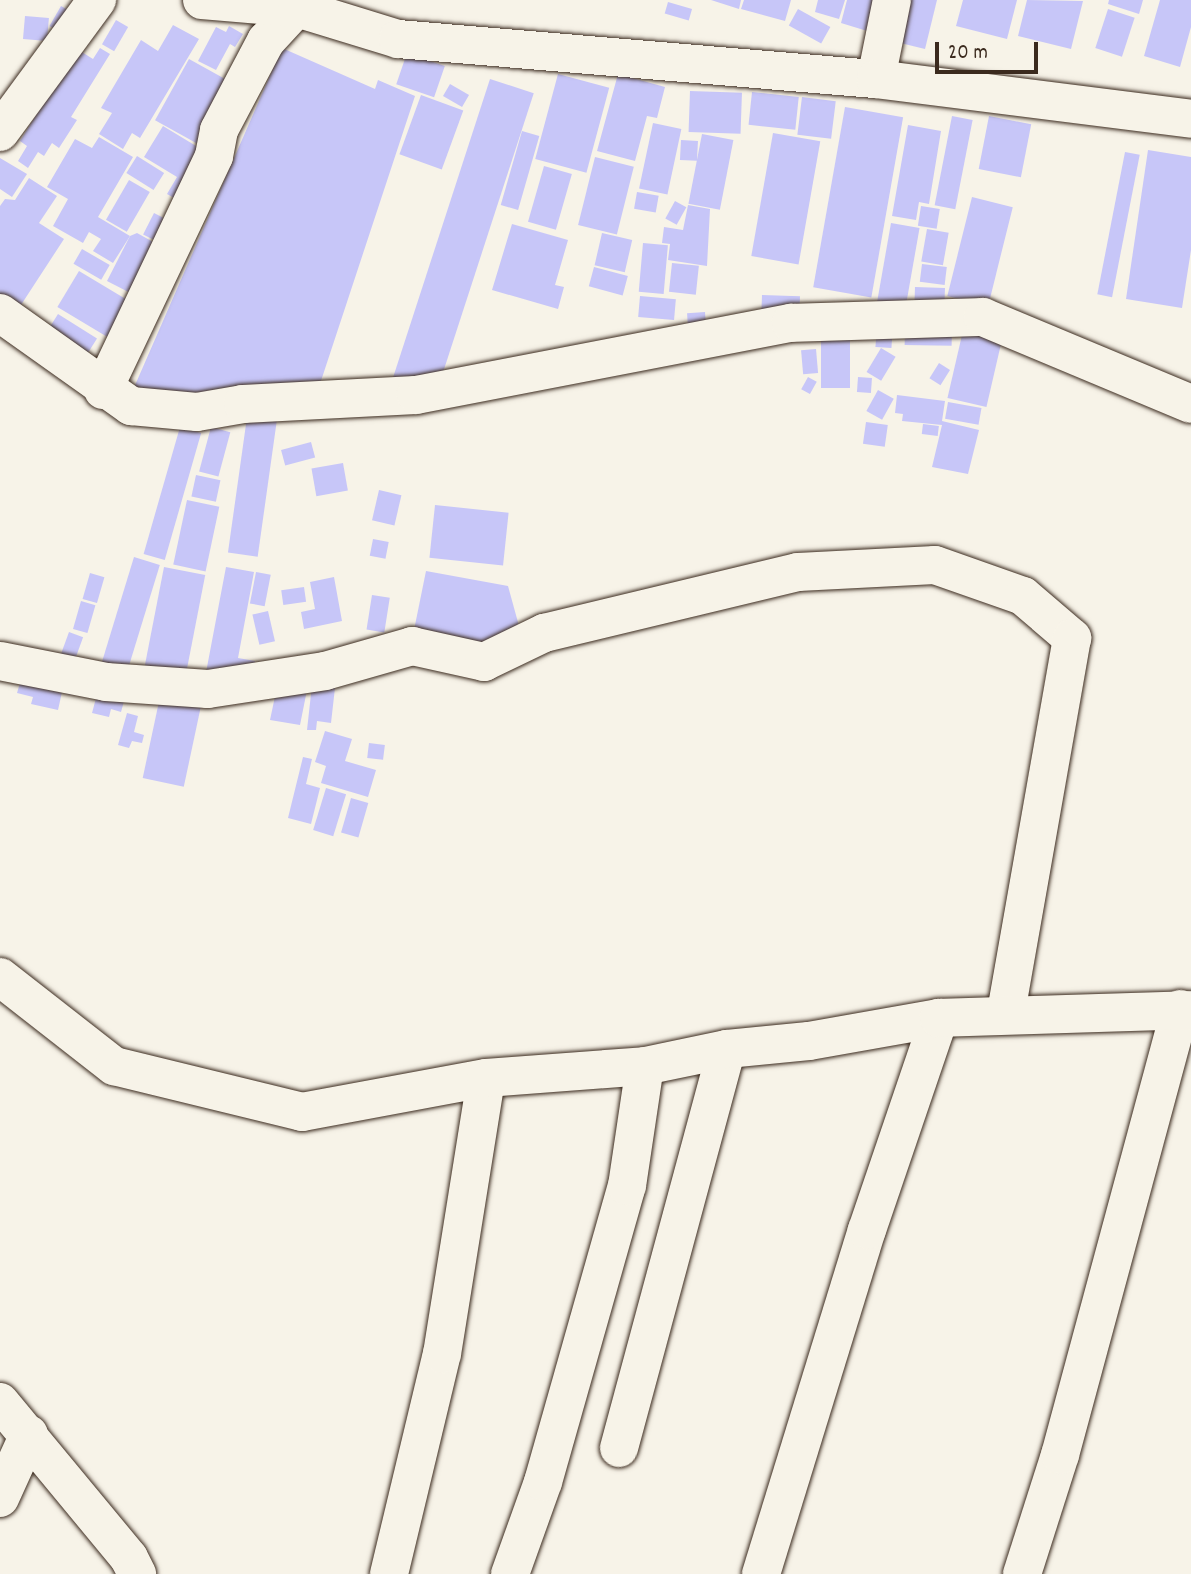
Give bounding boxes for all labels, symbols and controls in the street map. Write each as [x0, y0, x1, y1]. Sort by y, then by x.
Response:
scale bar [939, 28, 1042, 72]
text: 20 m [948, 39, 988, 69]

